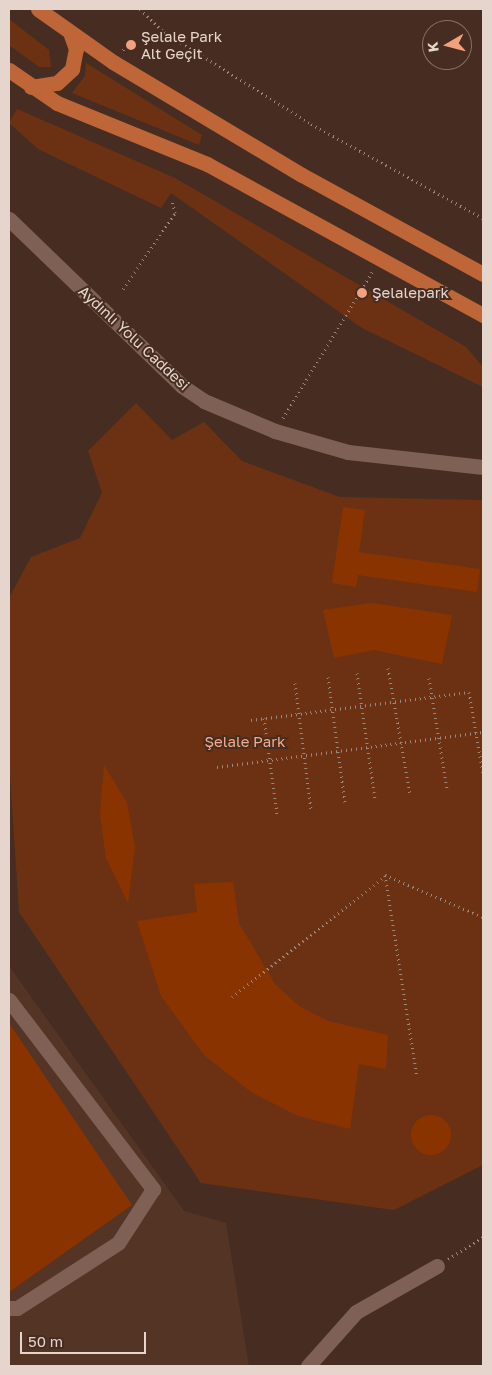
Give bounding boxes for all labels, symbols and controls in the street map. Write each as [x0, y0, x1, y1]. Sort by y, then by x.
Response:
north arrow [422, 20, 472, 70]
place label: Şelale Park Alt Geçit [141, 27, 222, 62]
marker: Şelale Park Alt Geçit [125, 39, 137, 51]
text: K [424, 41, 442, 53]
street label: Aydınlı Yolu Caddesi [75, 282, 193, 394]
place label: Şelalepark [372, 284, 449, 302]
marker: Şelalepark [356, 287, 368, 299]
park label: Şelale Park [204, 733, 286, 751]
scale bar [22, 1322, 149, 1354]
text: 50 m [28, 1332, 63, 1350]

